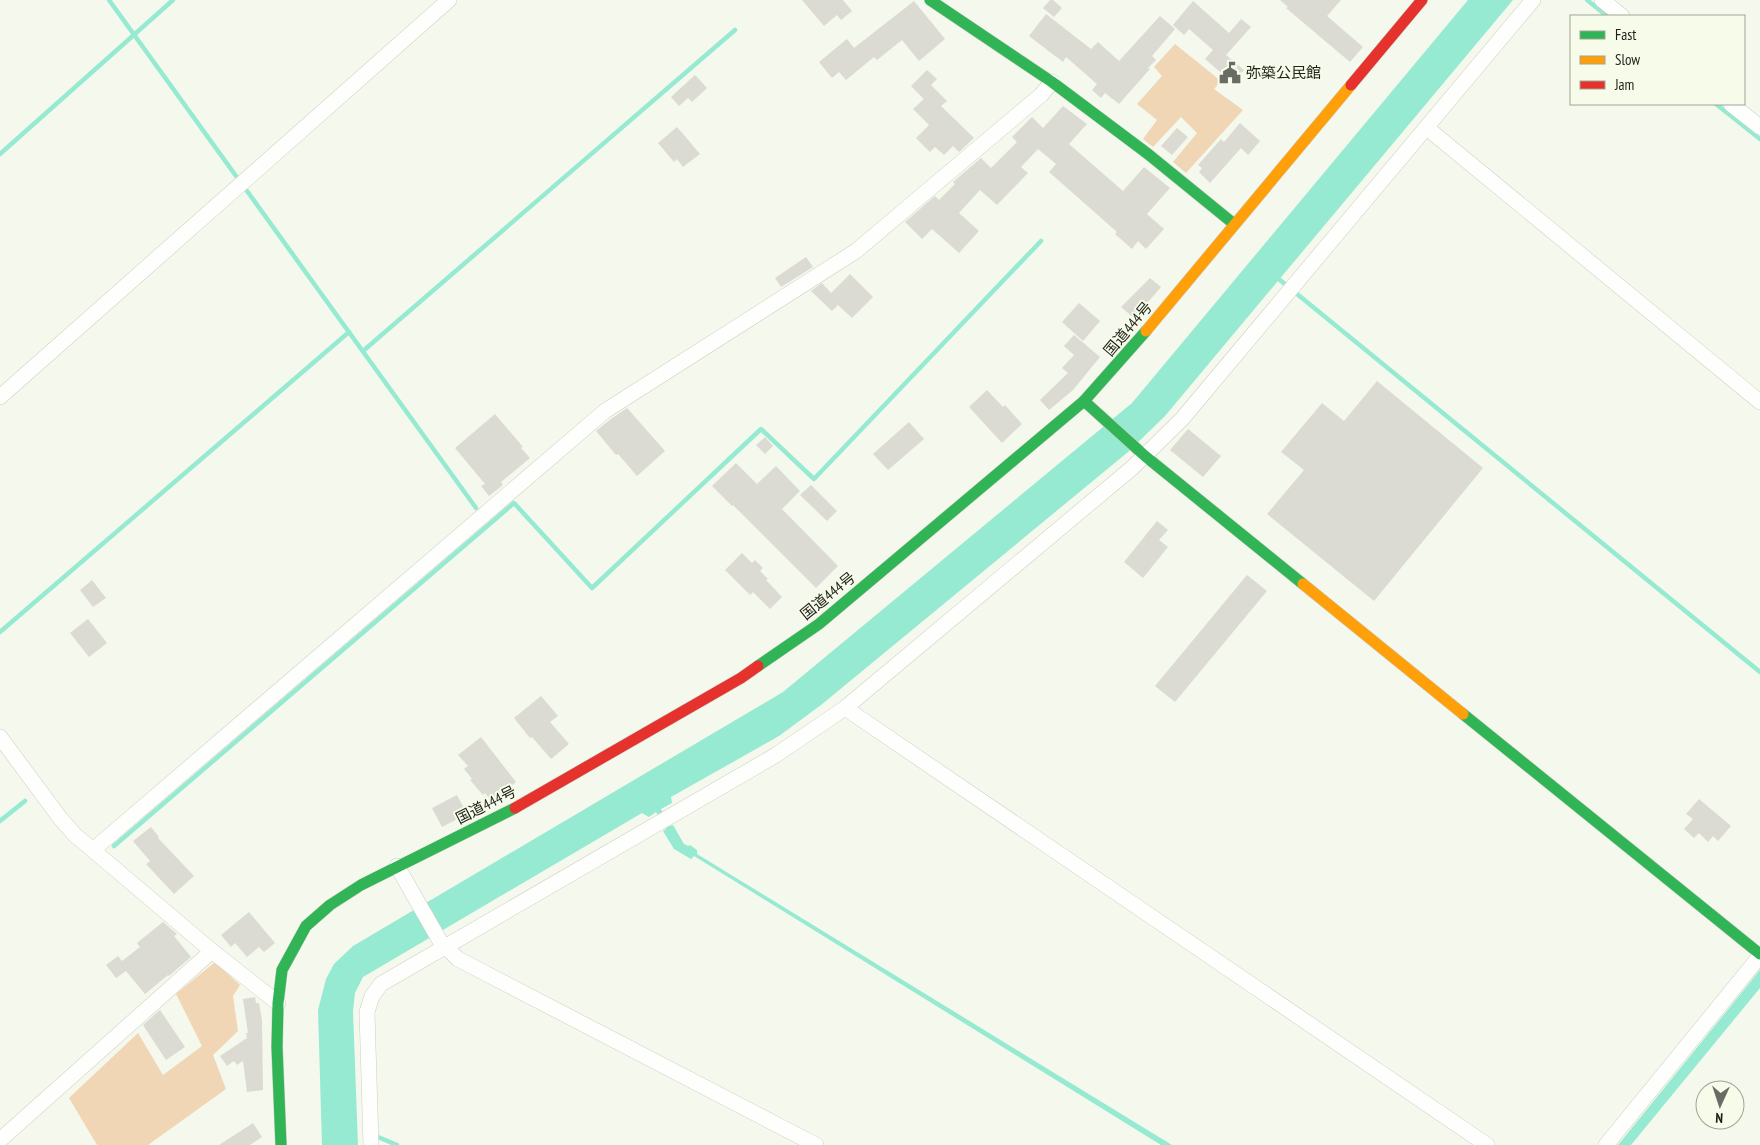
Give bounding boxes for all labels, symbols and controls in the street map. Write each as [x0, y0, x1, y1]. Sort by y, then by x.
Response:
legend [1570, 15, 1745, 105]
text: Fast [1615, 25, 1636, 44]
text: Slow [1615, 50, 1640, 69]
public building icon: 弥築公民館 [1217, 60, 1243, 86]
place label: 弥築公民館 [1246, 63, 1321, 82]
text: Jam [1614, 75, 1634, 94]
street label: 国道444号 [1099, 298, 1156, 360]
street label: 国道444号 [796, 568, 859, 624]
street label: 国道444号 [452, 781, 519, 828]
north arrow [1695, 1080, 1745, 1130]
text: N [1715, 1109, 1724, 1127]

